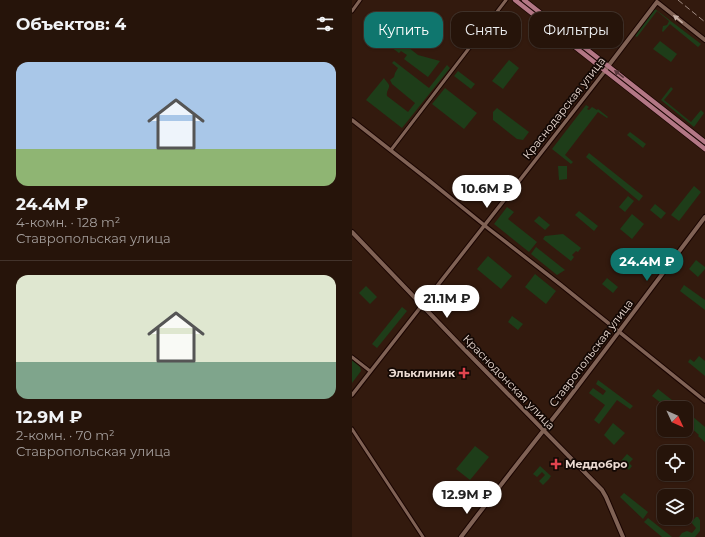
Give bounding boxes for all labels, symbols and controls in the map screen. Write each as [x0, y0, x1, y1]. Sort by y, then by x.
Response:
chip: Купить [364, 12, 443, 48]
chip: Снять [451, 12, 521, 48]
chip: Фильтры [529, 12, 623, 48]
icon: filters [314, 13, 336, 35]
text: Объектов: 4 [16, 14, 126, 34]
one-way arrow [673, 14, 684, 23]
street label: Краснодарская улица [520, 54, 608, 162]
one-way arrow [613, 70, 624, 79]
icon: home [140, 88, 212, 160]
pin: 10.6M ₽ [450, 175, 524, 209]
text: 10.6M ₽ [461, 180, 513, 196]
text: 24.4M ₽ [16, 194, 88, 214]
text: 4-комн. · 128 m² [16, 214, 120, 230]
text: Ставропольская улица [16, 230, 171, 246]
pin: 24.4M ₽ [610, 248, 684, 282]
text: 24.4M ₽ [619, 253, 675, 269]
pin: 21.1M ₽ [410, 285, 484, 319]
text: 21.1M ₽ [423, 290, 471, 306]
street label: Ставропольская улица [546, 297, 636, 409]
icon: home [140, 301, 212, 373]
street label: Краснодонская улица [460, 332, 558, 432]
place label: Эльклиник [389, 366, 456, 380]
marker: Эльклиник [458, 367, 470, 379]
north arrow [657, 401, 693, 437]
map controls [657, 401, 693, 525]
text: 12.9M ₽ [16, 407, 82, 427]
text: 2-комн. · 70 m² [16, 427, 115, 443]
text: Ставропольская улица [16, 443, 171, 459]
button: locate [657, 445, 693, 481]
place label: Меддобро [565, 457, 627, 471]
marker: Меддобро [550, 458, 562, 470]
pin: 12.9M ₽ [430, 481, 504, 515]
text: 12.9M ₽ [442, 486, 492, 502]
button: layers [657, 489, 693, 525]

